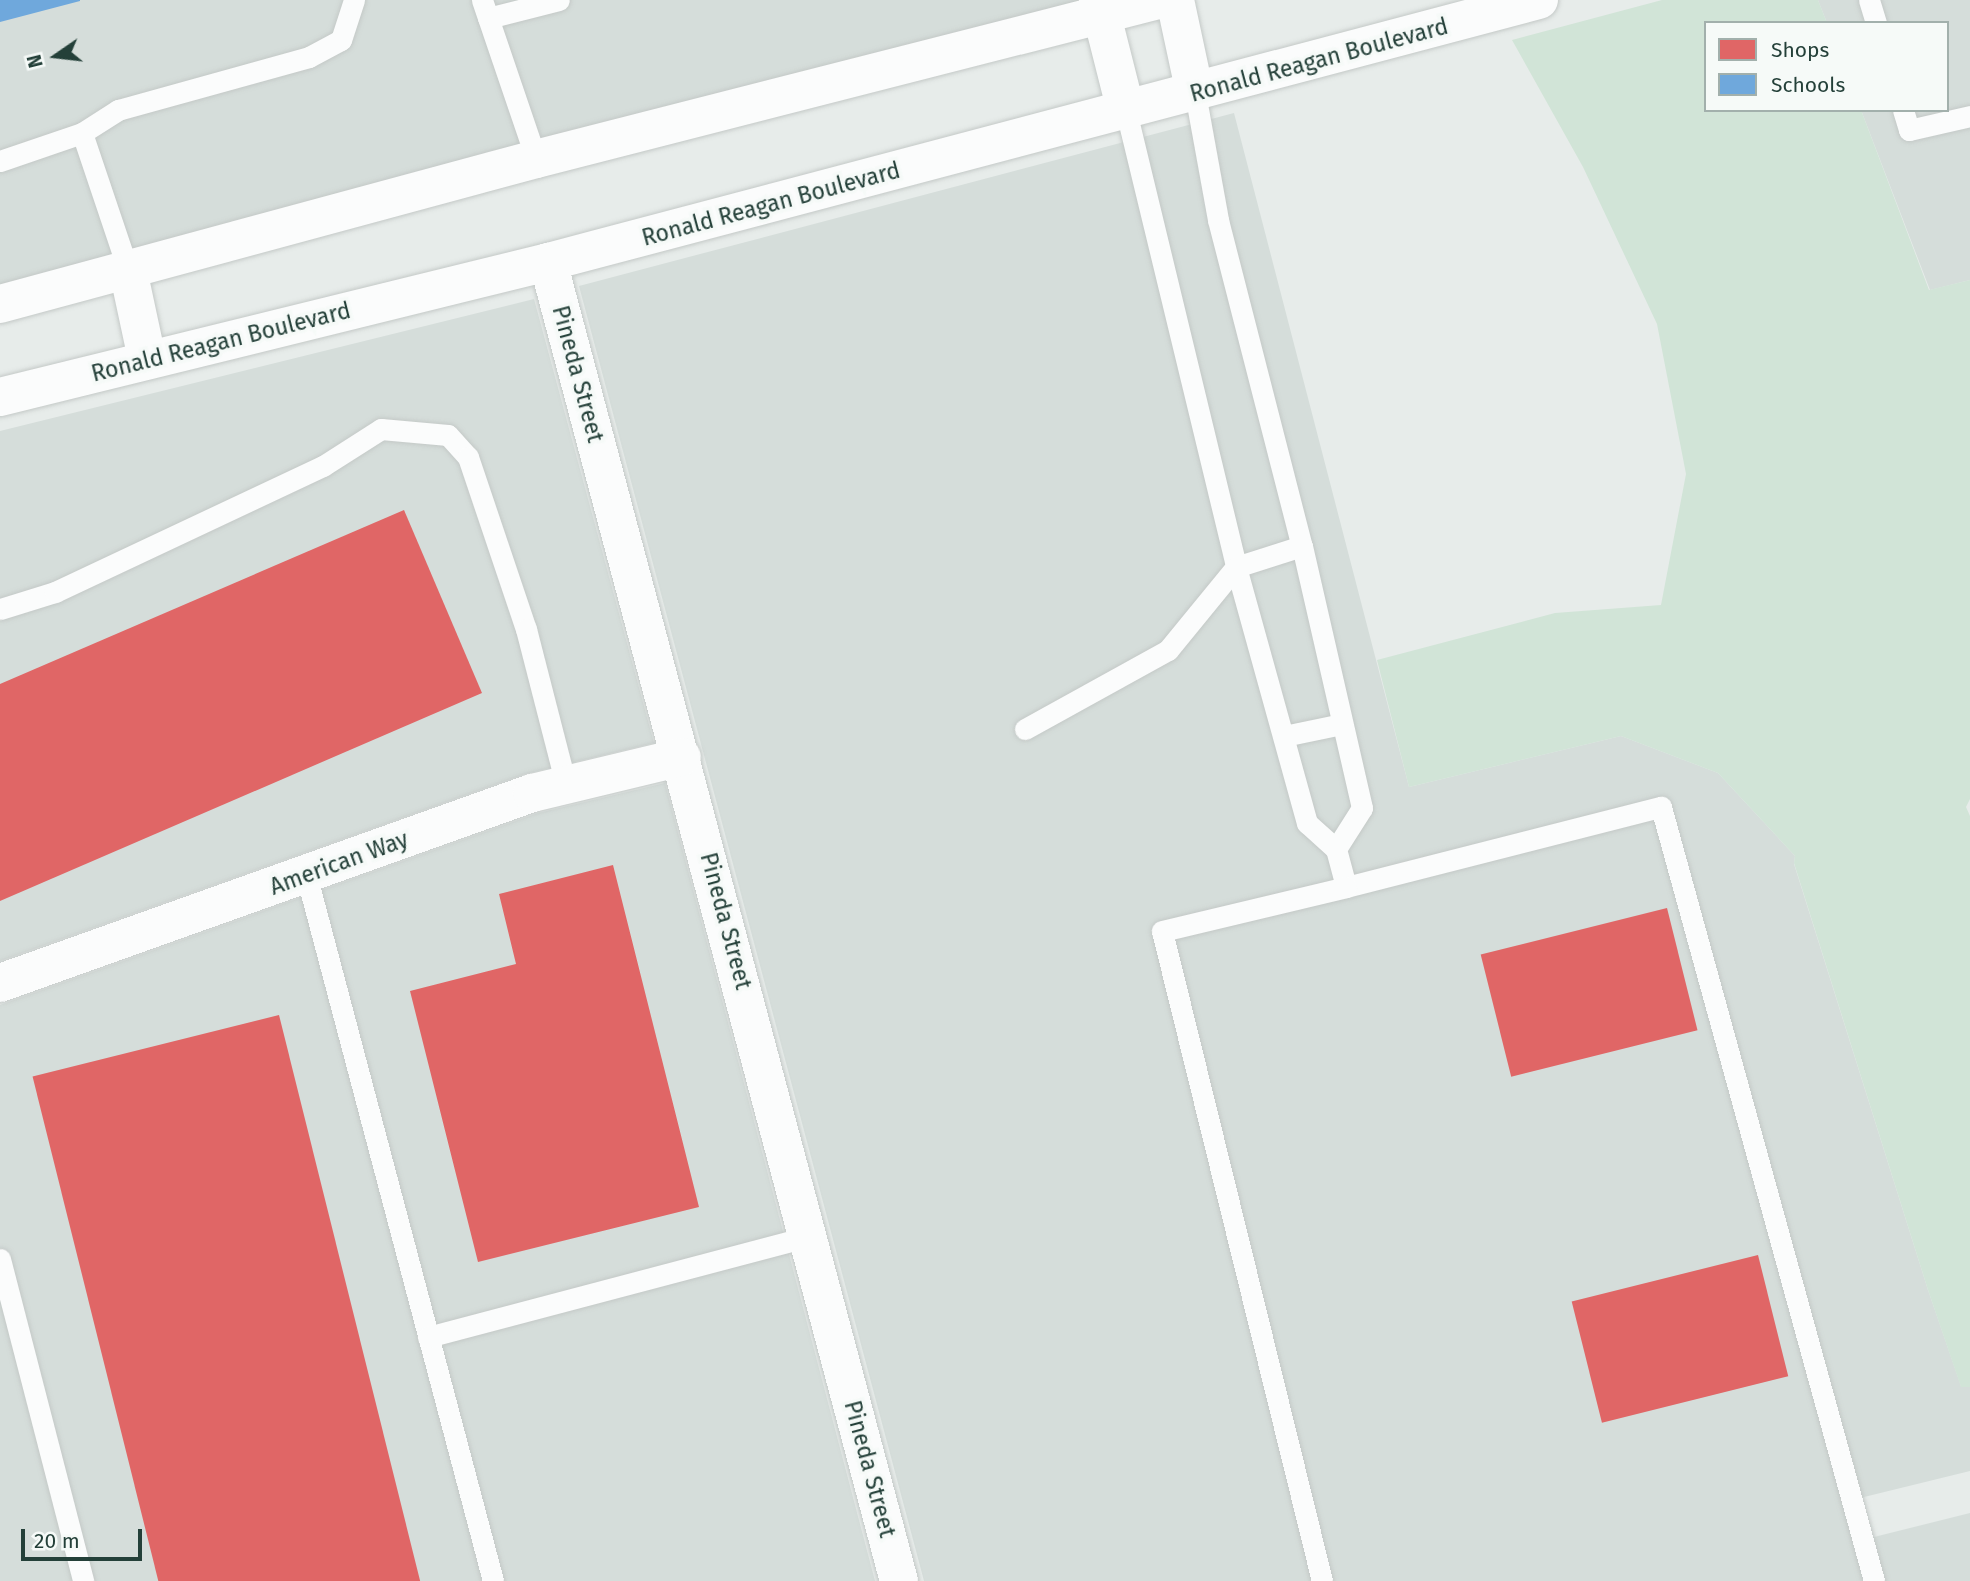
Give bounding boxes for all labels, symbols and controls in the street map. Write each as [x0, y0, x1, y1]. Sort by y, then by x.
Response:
street label: Ronald Reagan Boulevard [1187, 12, 1451, 108]
north arrow [21, 21, 91, 91]
legend [1704, 21, 1949, 112]
text: Shops [1771, 37, 1829, 63]
text: N [22, 52, 48, 70]
text: Schools [1771, 72, 1845, 98]
street label: Ronald Reagan Boulevard [639, 156, 903, 252]
street label: Ronald Reagan Boulevard [88, 296, 354, 388]
street label: Pineda Street [546, 303, 610, 445]
street label: American Way [266, 825, 412, 901]
street label: Pineda Street [694, 850, 758, 992]
street label: Pineda Street [838, 1398, 902, 1540]
scale bar [24, 1514, 145, 1558]
text: 20 m [34, 1528, 80, 1554]

